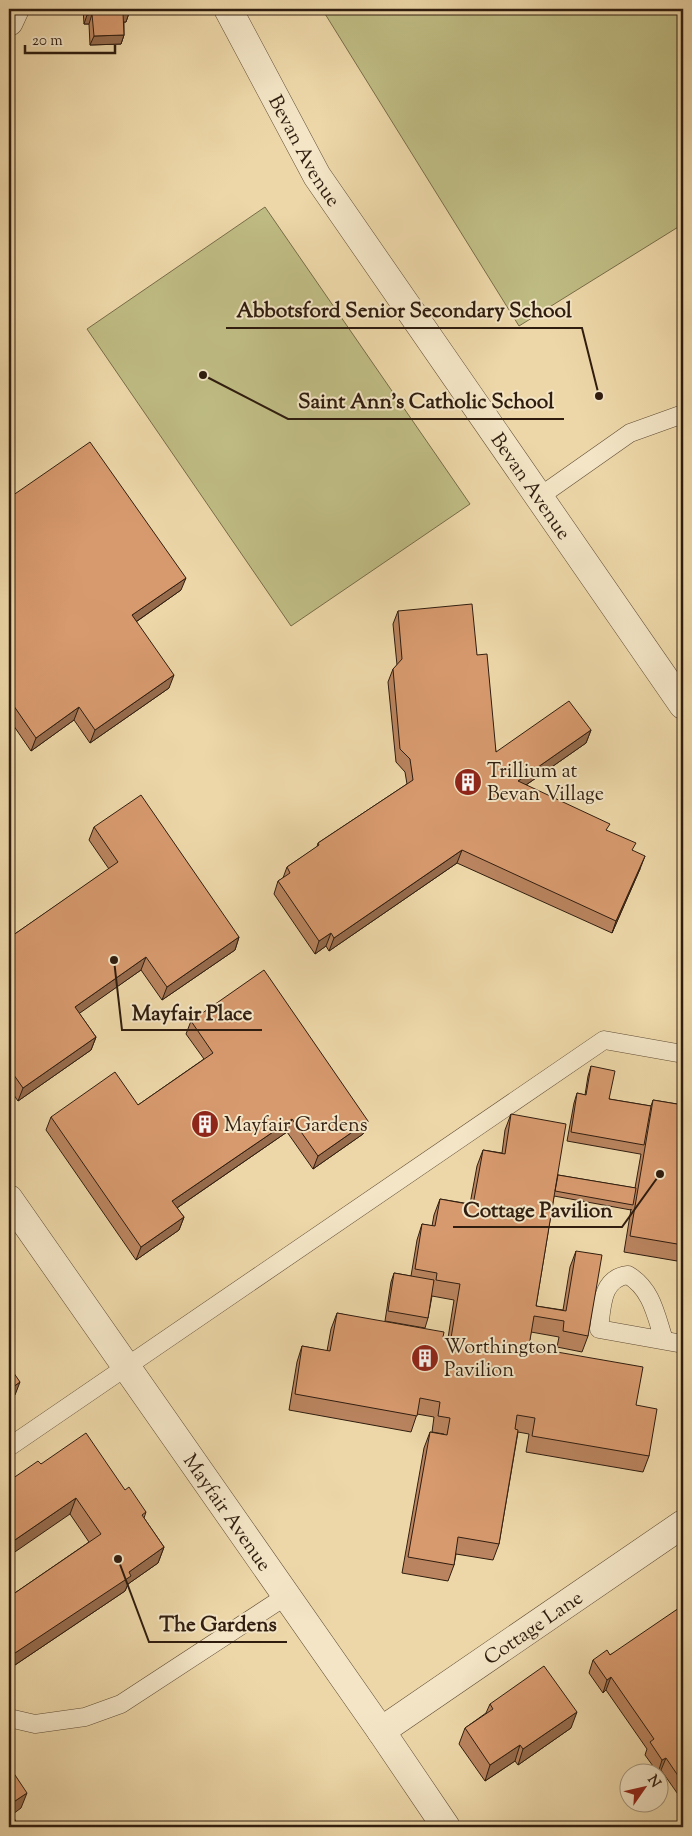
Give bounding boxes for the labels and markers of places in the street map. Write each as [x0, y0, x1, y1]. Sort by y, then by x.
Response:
callout: Abbotsford Senior Secondary School [226, 292, 582, 328]
callout: Saint Ann's Catholic School [288, 383, 564, 419]
place label: Trillium at Bevan Village [487, 758, 604, 810]
building icon: Trillium at Bevan Village [453, 767, 483, 797]
callout: Mayfair Place [122, 994, 262, 1030]
building icon: Mayfair Gardens [190, 1109, 220, 1139]
place label: Mayfair Gardens [224, 1112, 368, 1141]
callout: Cottage Pavilion [453, 1191, 622, 1227]
place label: Worthington Pavilion [444, 1334, 558, 1386]
building icon: Worthington Pavilion [410, 1343, 440, 1373]
callout: The Gardens [149, 1606, 287, 1642]

